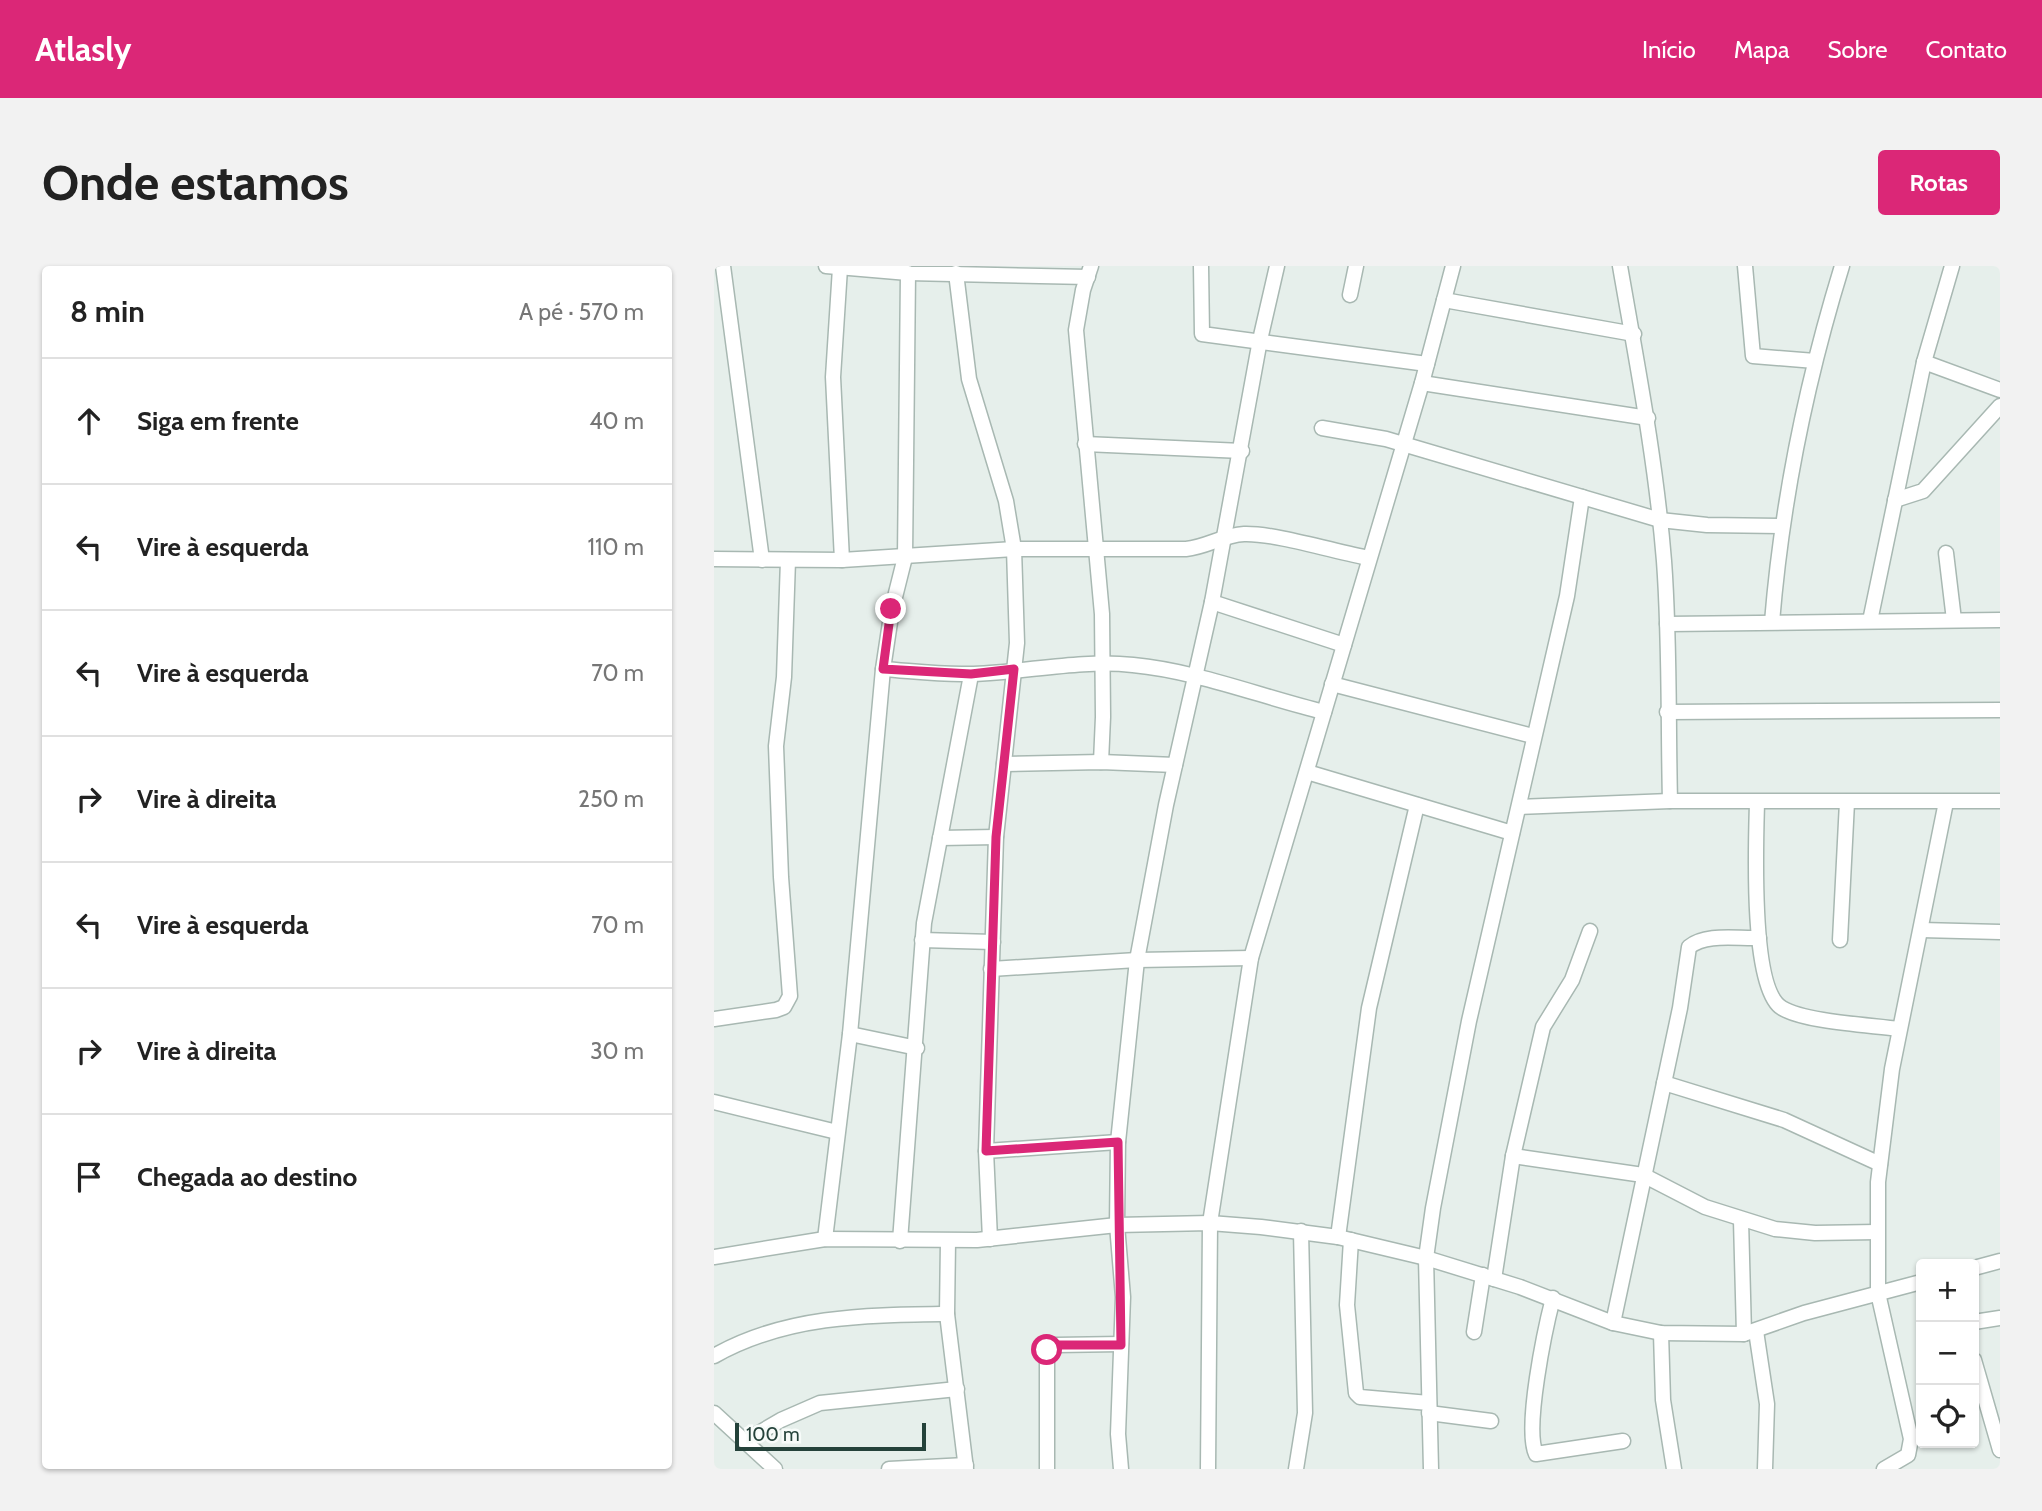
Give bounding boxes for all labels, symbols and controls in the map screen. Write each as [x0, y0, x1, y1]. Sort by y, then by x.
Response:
text: Atlasly [35, 29, 132, 69]
text: Início [1642, 35, 1696, 64]
text: Mapa [1734, 35, 1789, 64]
text: Sobre [1827, 35, 1888, 64]
text: Contato [1926, 35, 2007, 64]
button: Rotas [1878, 150, 2000, 215]
text: Onde estamos [42, 153, 349, 212]
text: 8 min [70, 293, 145, 330]
text: A pé · 570 m [519, 298, 644, 326]
icon: ahead [70, 402, 108, 440]
text: Siga em frente [137, 405, 299, 437]
text: 40 m [589, 407, 644, 435]
icon: left [70, 528, 108, 566]
text: Vire à esquerda [137, 531, 309, 563]
text: 110 m [588, 533, 644, 561]
route end [875, 593, 906, 624]
icon: left [70, 654, 108, 692]
text: Vire à esquerda [137, 657, 309, 689]
text: 70 m [591, 659, 644, 687]
icon: right [70, 780, 108, 818]
text: Vire à direita [137, 783, 277, 815]
text: 250 m [578, 785, 644, 813]
icon: left [70, 906, 108, 944]
text: Vire à esquerda [137, 909, 309, 941]
text: 70 m [591, 911, 644, 939]
icon: right [70, 1032, 108, 1070]
text: Vire à direita [137, 1035, 277, 1067]
text: 30 m [590, 1037, 644, 1065]
icon: arrive [70, 1158, 108, 1196]
text: Chegada ao destino [137, 1161, 357, 1193]
map controls [1916, 1259, 1979, 1448]
button: + [1916, 1259, 1979, 1322]
button: − [1916, 1322, 1979, 1385]
route start [1031, 1334, 1062, 1365]
button: locate [1916, 1385, 1979, 1448]
scale bar [735, 1420, 926, 1452]
text: 100 m [746, 1423, 800, 1446]

